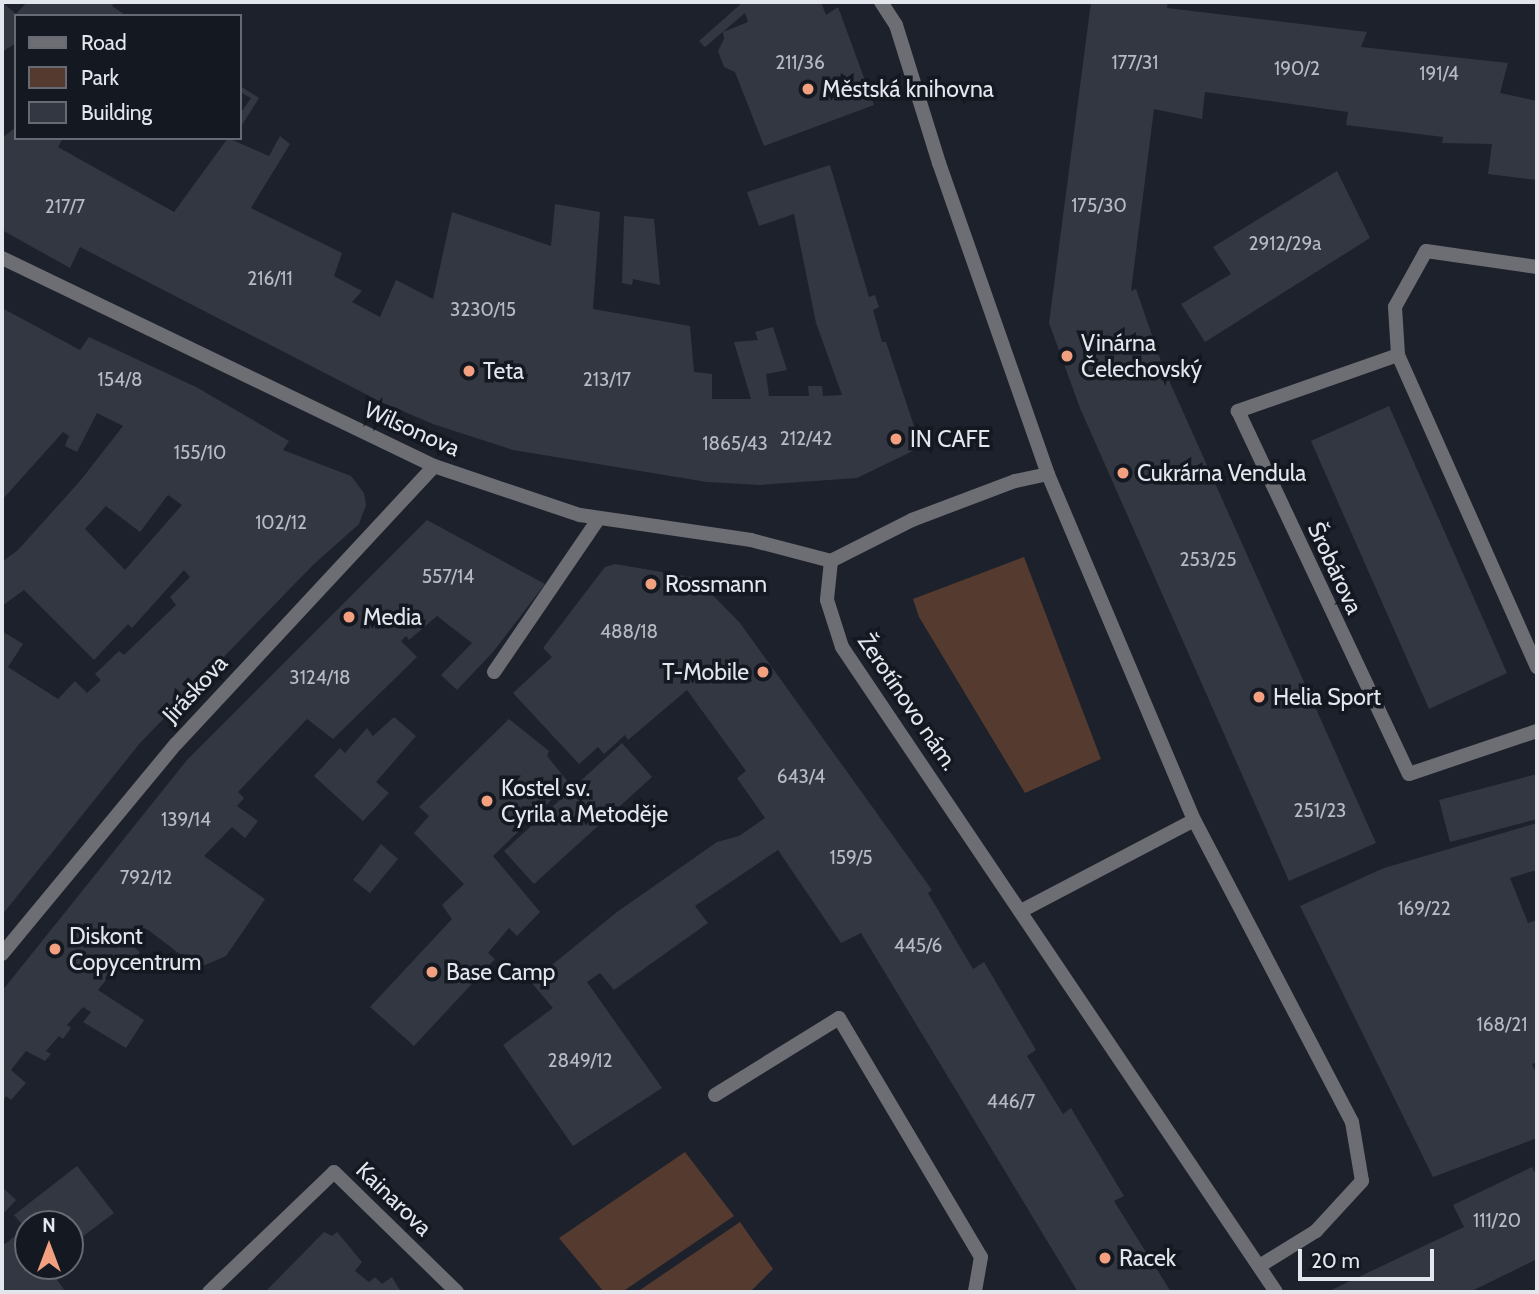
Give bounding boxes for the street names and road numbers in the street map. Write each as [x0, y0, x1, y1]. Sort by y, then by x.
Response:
street label: Wilsonova [360, 396, 464, 462]
street label: Šrobárova [1302, 518, 1368, 618]
street label: Žerotínovo nám. [852, 628, 964, 776]
street label: Jiráskova [157, 649, 233, 729]
street label: Kainarova [350, 1156, 438, 1242]

